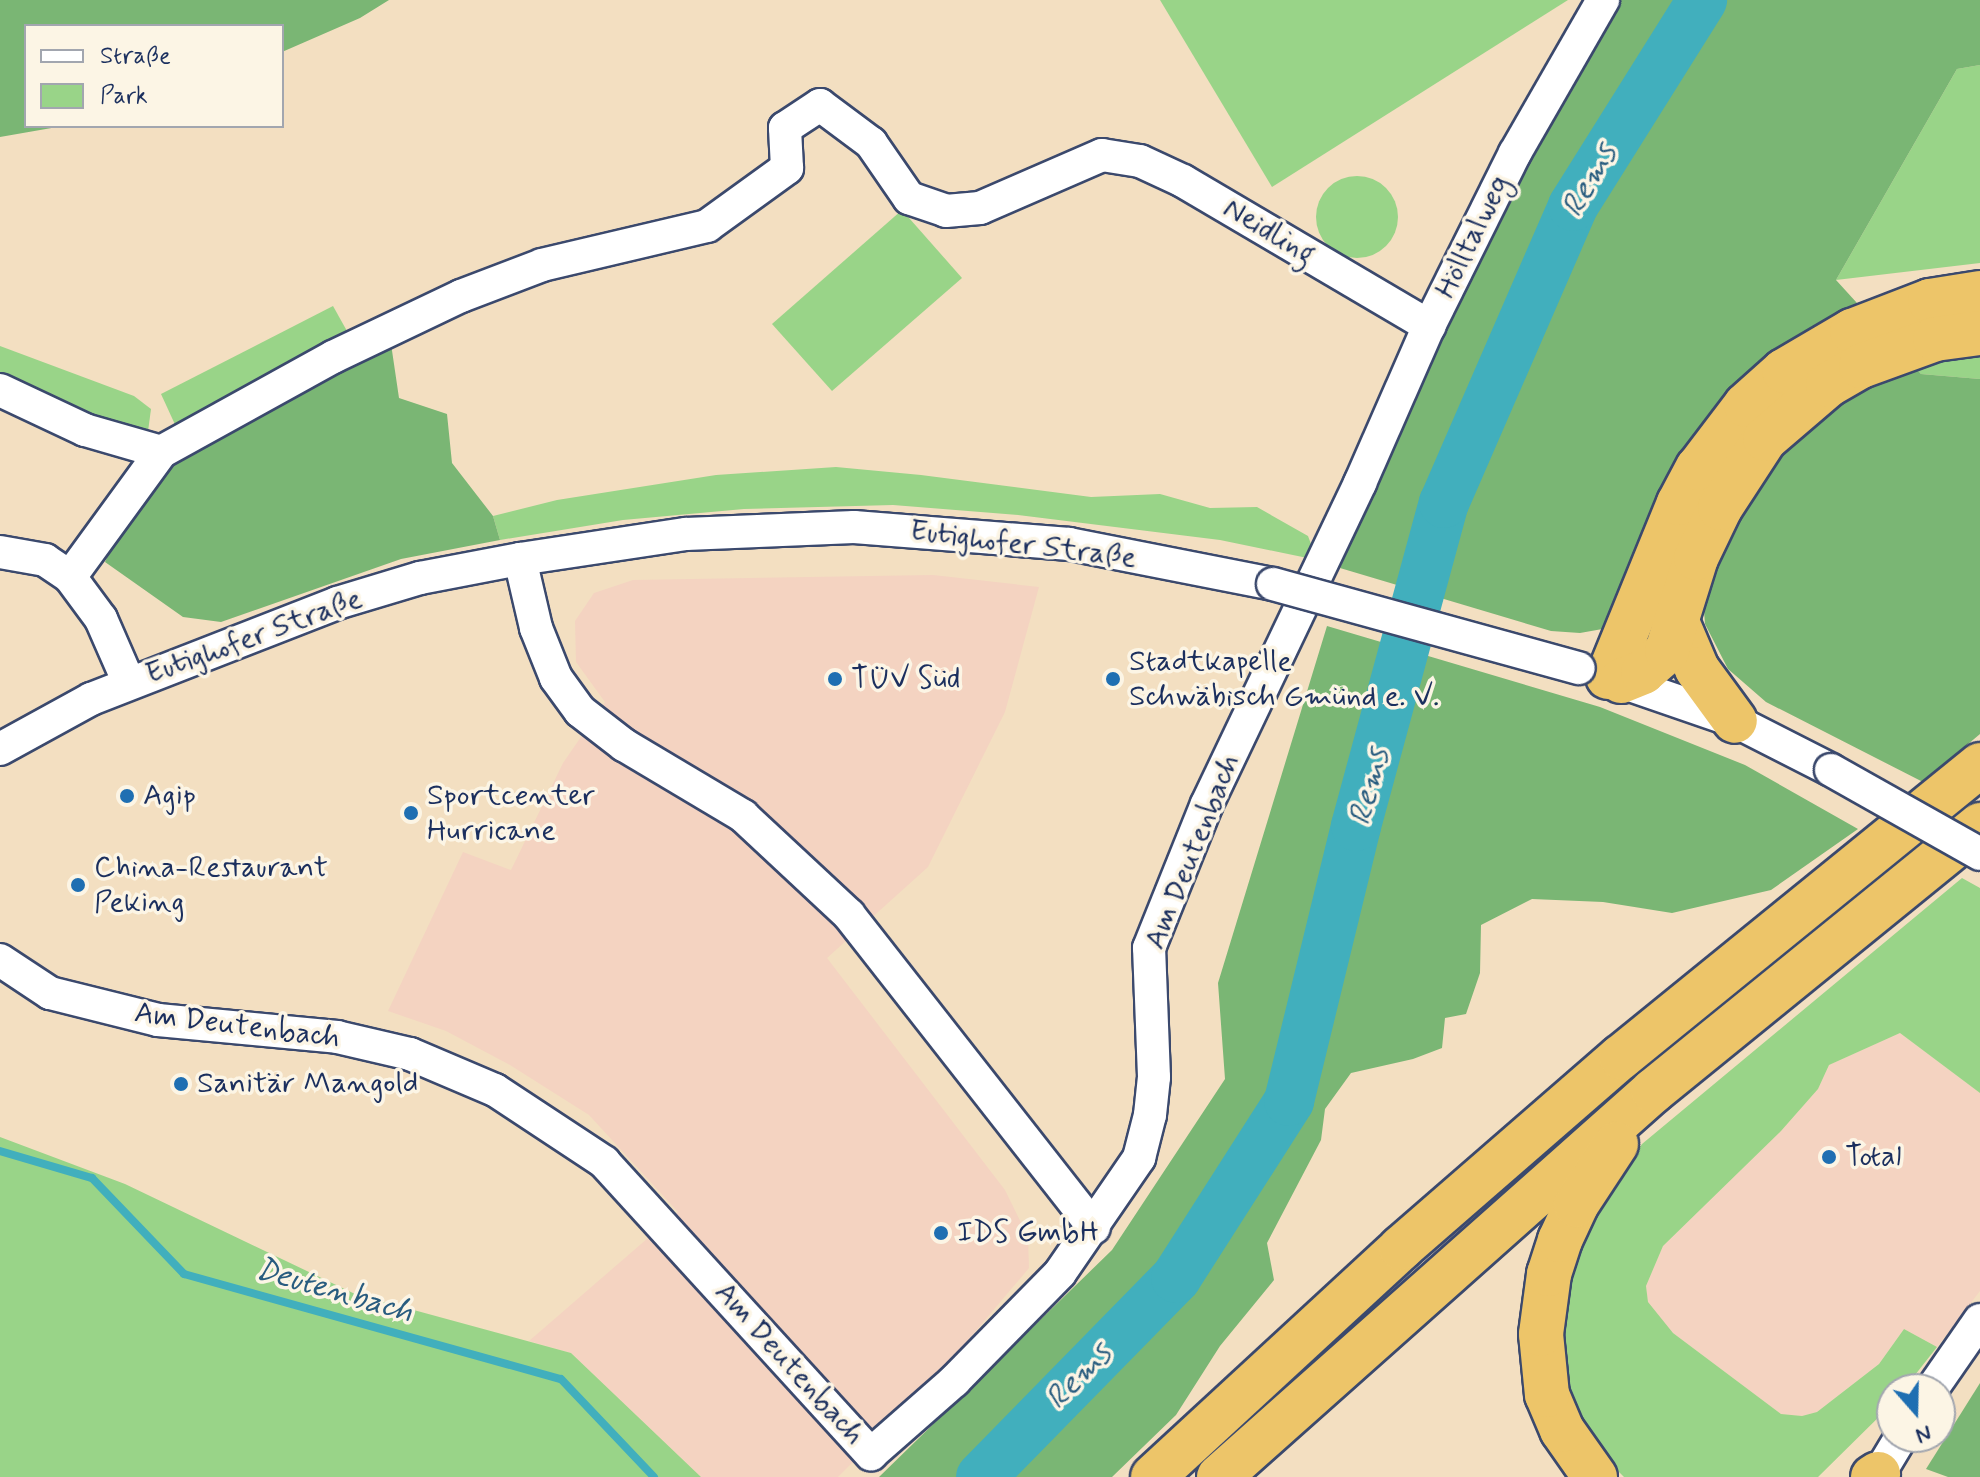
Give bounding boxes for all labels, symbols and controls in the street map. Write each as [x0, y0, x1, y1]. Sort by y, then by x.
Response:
legend [24, 24, 284, 128]
text: Straße [100, 41, 171, 72]
text: Park [100, 81, 148, 112]
water label: Rems [1554, 138, 1626, 224]
street label: Hölltalweg [1428, 170, 1518, 304]
street label: Neidling [1216, 191, 1322, 273]
street label: Eutighofer Straße [910, 514, 1136, 576]
street label: Eutighofer Straße [143, 582, 365, 692]
place label: Stadtkapelle Schwäbisch Gmünd e. V. [1129, 644, 1439, 714]
place label: TÜV Süd [851, 661, 962, 697]
marker: TÜV Süd [826, 670, 844, 688]
marker: Stadtkapelle Schwäbisch Gmünd e. V. [1104, 670, 1122, 688]
water label: Rems [1341, 745, 1399, 829]
street label: Am Deutenbach [1138, 751, 1248, 953]
place label: Agip [143, 778, 196, 814]
place label: Sportcenter Hurricane [427, 778, 595, 848]
marker: Agip [118, 787, 136, 805]
marker: Sportcenter Hurricane [402, 804, 420, 822]
place label: China-Restaurant Peking [94, 850, 328, 920]
marker: China-Restaurant Peking [69, 876, 87, 894]
street label: Am Deutenbach [134, 996, 340, 1056]
place label: Sanitär Mangold [197, 1066, 411, 1102]
marker: Sanitär Mangold [172, 1075, 190, 1093]
place label: Total [1845, 1139, 1901, 1175]
marker: Total [1820, 1148, 1838, 1166]
place label: IDS GmbH [957, 1215, 1101, 1251]
marker: IDS GmbH [932, 1224, 950, 1242]
water label: Deutenbach [251, 1250, 417, 1332]
street label: Am Deutenbach [707, 1276, 871, 1452]
water label: Rems [1038, 1336, 1120, 1418]
north arrow [1876, 1373, 1956, 1453]
text: N [1912, 1418, 1935, 1449]

